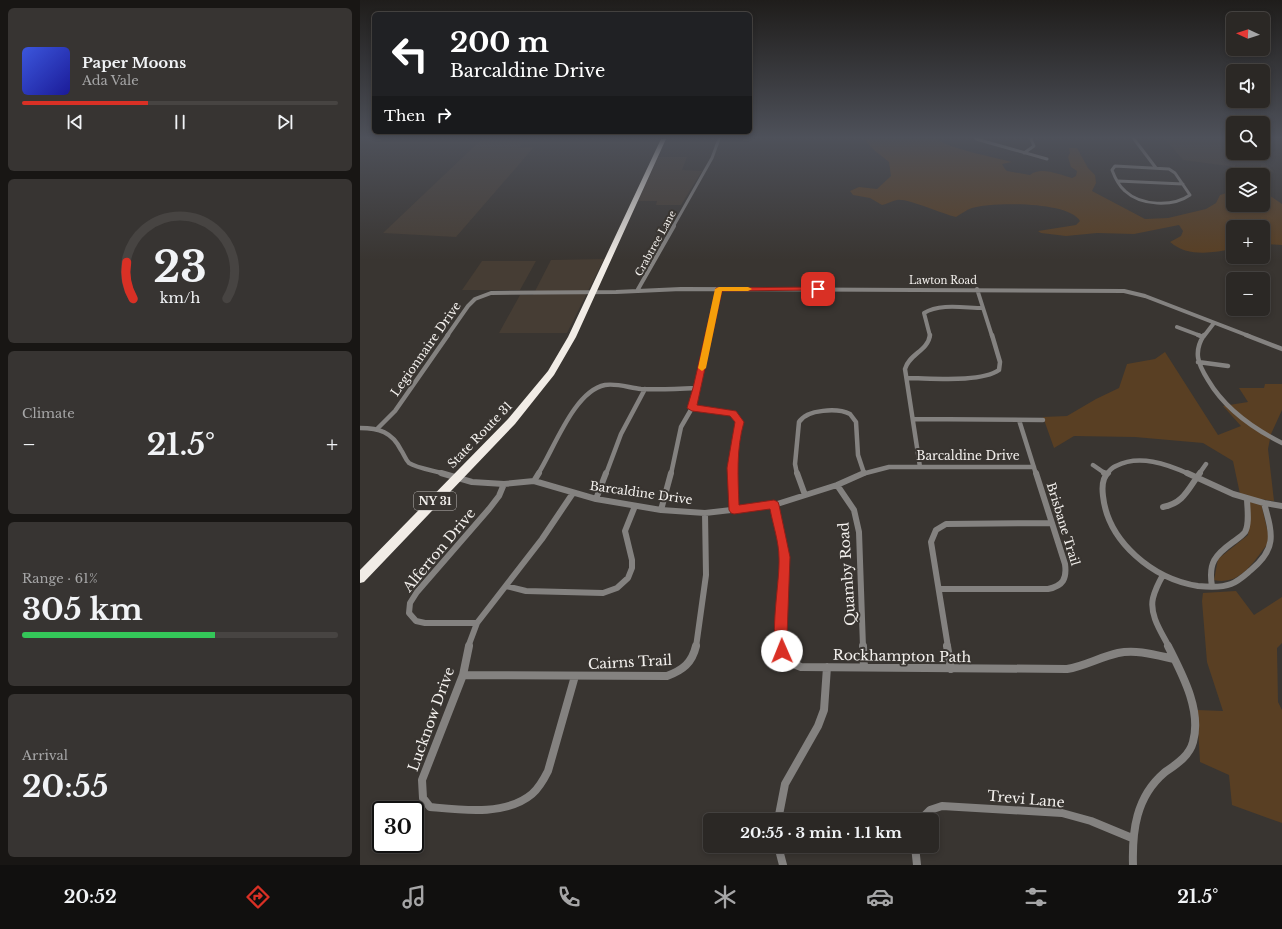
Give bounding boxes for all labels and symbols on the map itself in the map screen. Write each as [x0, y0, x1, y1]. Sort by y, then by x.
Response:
north arrow [1226, 12, 1270, 56]
street label: Crabtree Lane [632, 208, 679, 278]
pin [801, 272, 835, 306]
street label: Lawton Road [909, 274, 977, 287]
street label: Legionnaire Drive [387, 298, 464, 399]
street label: State Route 31 [444, 398, 515, 471]
street label: Barcaldine Drive [916, 448, 1020, 463]
street label: Barcaldine Drive [589, 478, 693, 507]
street label: Brisbane Trail [1044, 480, 1083, 567]
road number: NY 31 [414, 492, 456, 510]
street label: Alferton Drive [398, 504, 479, 596]
street label: Quamby Road [834, 521, 860, 627]
position arrow [761, 630, 803, 672]
street label: Rockhampton Path [833, 646, 972, 666]
street label: Cairns Trail [588, 651, 673, 673]
street label: Lucknow Drive [404, 664, 458, 774]
street label: Trevi Lane [987, 787, 1065, 811]
speed limit sign: 30 [372, 801, 424, 853]

